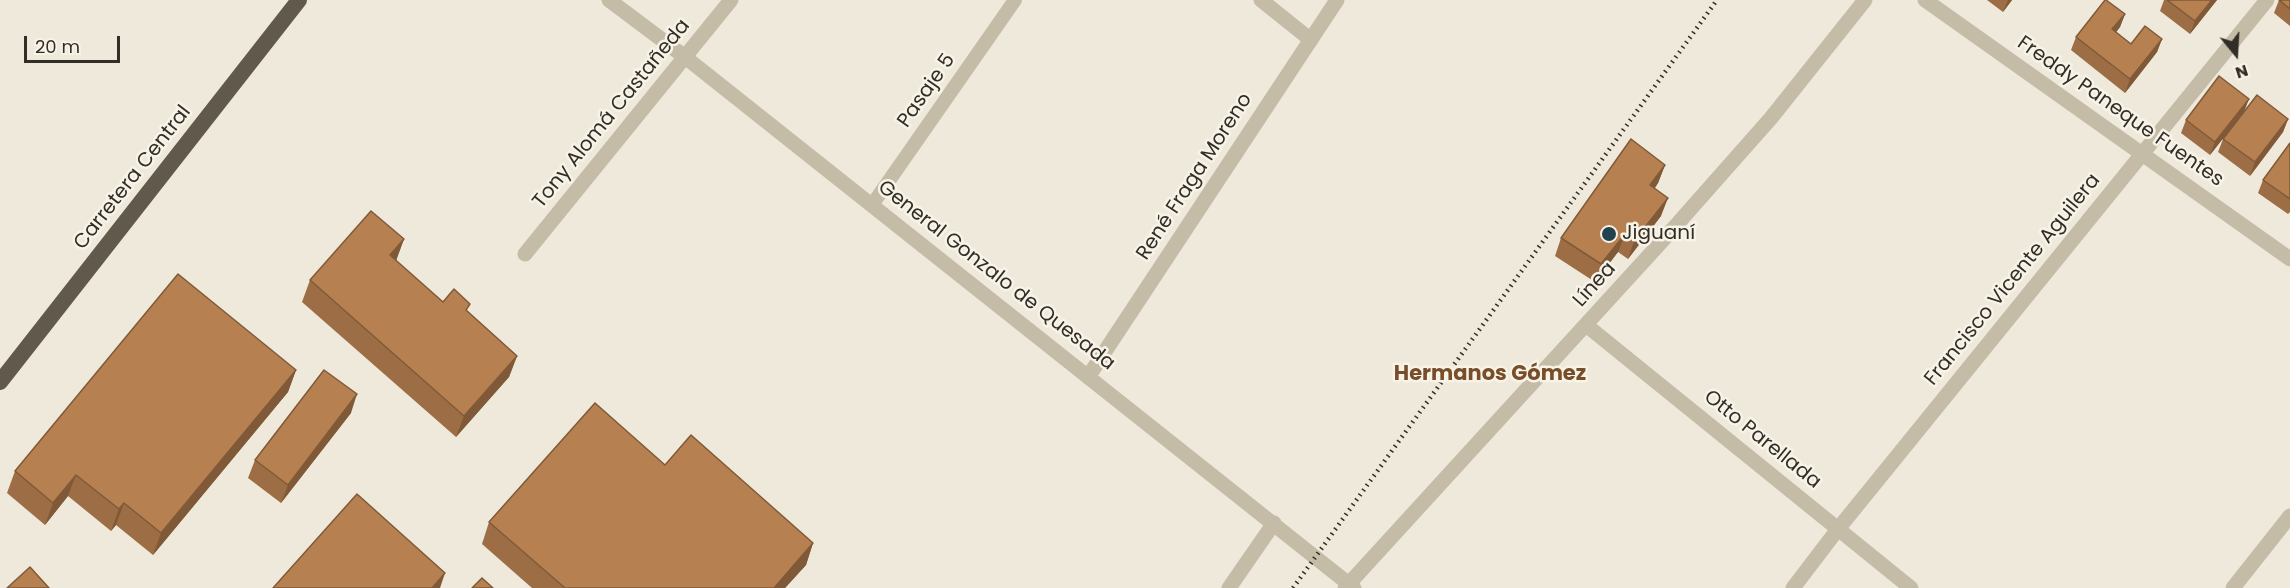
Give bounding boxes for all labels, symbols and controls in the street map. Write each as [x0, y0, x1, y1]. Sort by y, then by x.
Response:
street label: Tony Alomá Castañeda [528, 15, 696, 213]
scale bar [27, 24, 123, 62]
north arrow [2206, 24, 2266, 84]
street label: Freddy Paneque Fuentes [2012, 32, 2228, 192]
text: 20 m [35, 34, 80, 59]
street label: Pasaje 5 [893, 50, 961, 132]
text: N [2232, 59, 2251, 84]
street label: René Fraga Moreno [1132, 89, 1258, 265]
street label: Carretera Central [69, 101, 197, 255]
street label: Francisco Vicente Aguilera [1920, 169, 2106, 391]
street label: General Gonzalo de Quesada [873, 176, 1119, 376]
place label: Jiguaní [1622, 222, 1695, 246]
marker: Jiguaní [1600, 225, 1618, 243]
street label: Línea [1569, 258, 1621, 312]
district label: Hermanos Gómez [1394, 362, 1586, 388]
street label: Otto Parellada [1699, 385, 1825, 495]

